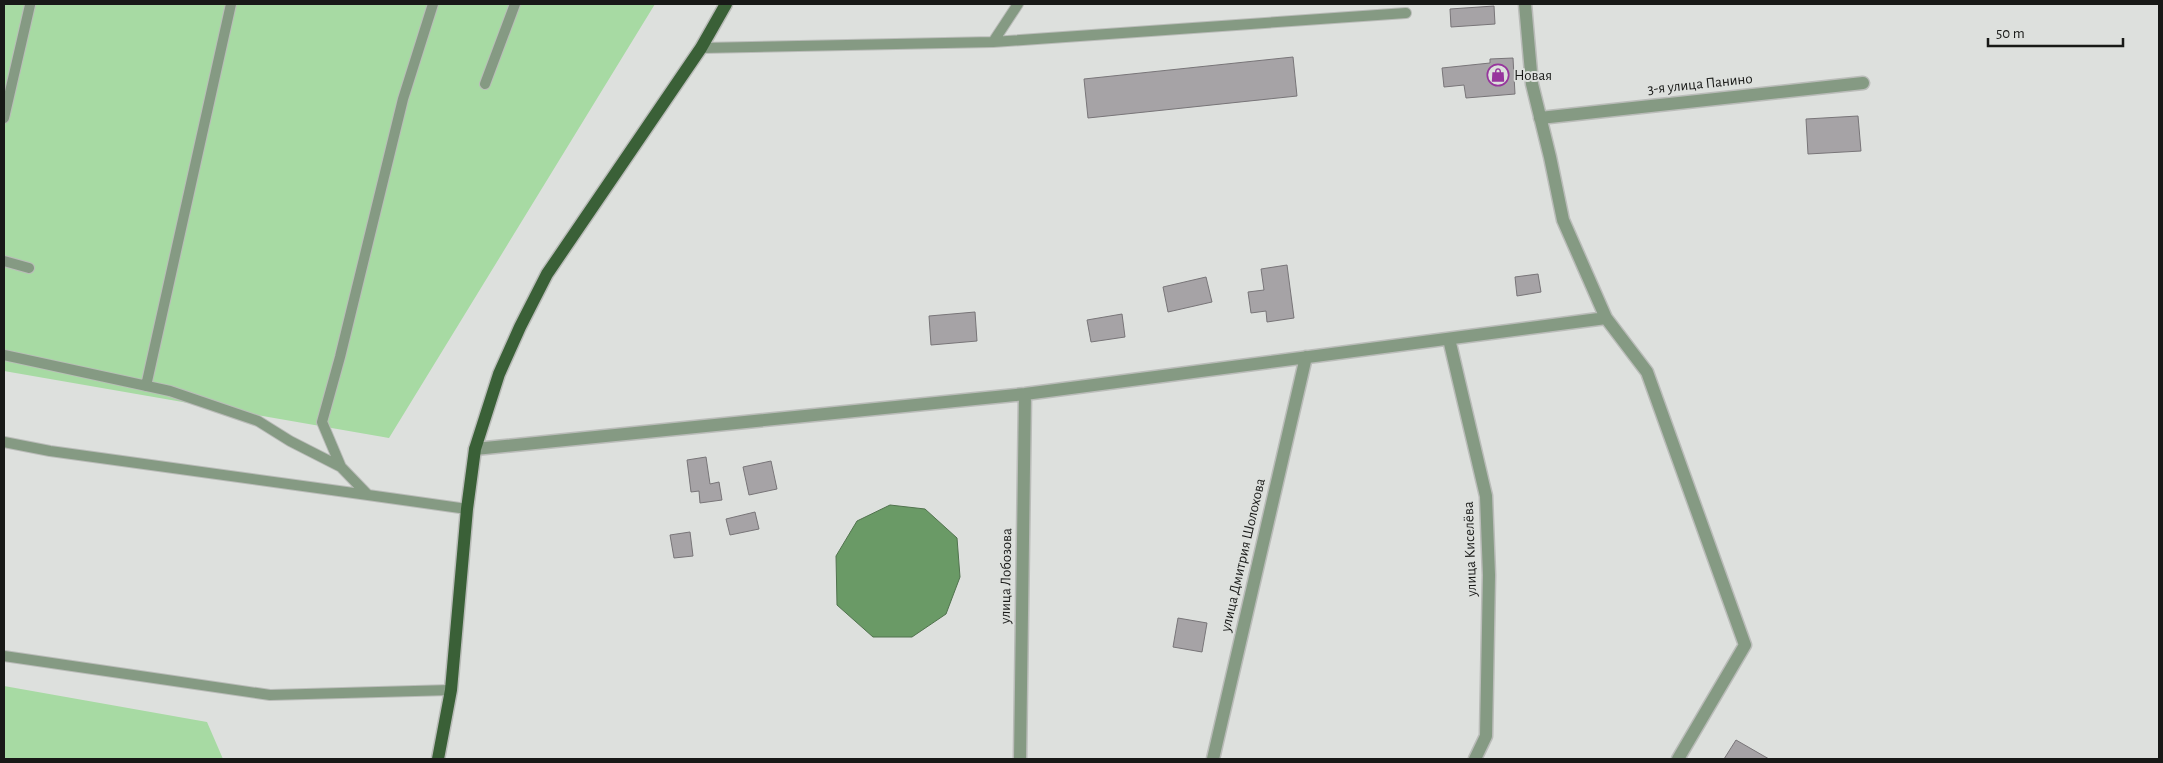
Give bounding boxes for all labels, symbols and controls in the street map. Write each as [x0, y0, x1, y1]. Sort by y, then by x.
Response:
scale bar [1988, 15, 2123, 47]
text: 50 m [1996, 26, 2025, 41]
shop icon: Новая [1486, 63, 1510, 87]
place label: Новая [1514, 68, 1552, 83]
street label: 3-я улица Панино [1647, 71, 1753, 97]
street label: улица Дмитрия Шолохова [1218, 477, 1268, 634]
street label: улица Киселёва [1461, 501, 1479, 598]
street label: улица Лобозова [998, 528, 1014, 625]

